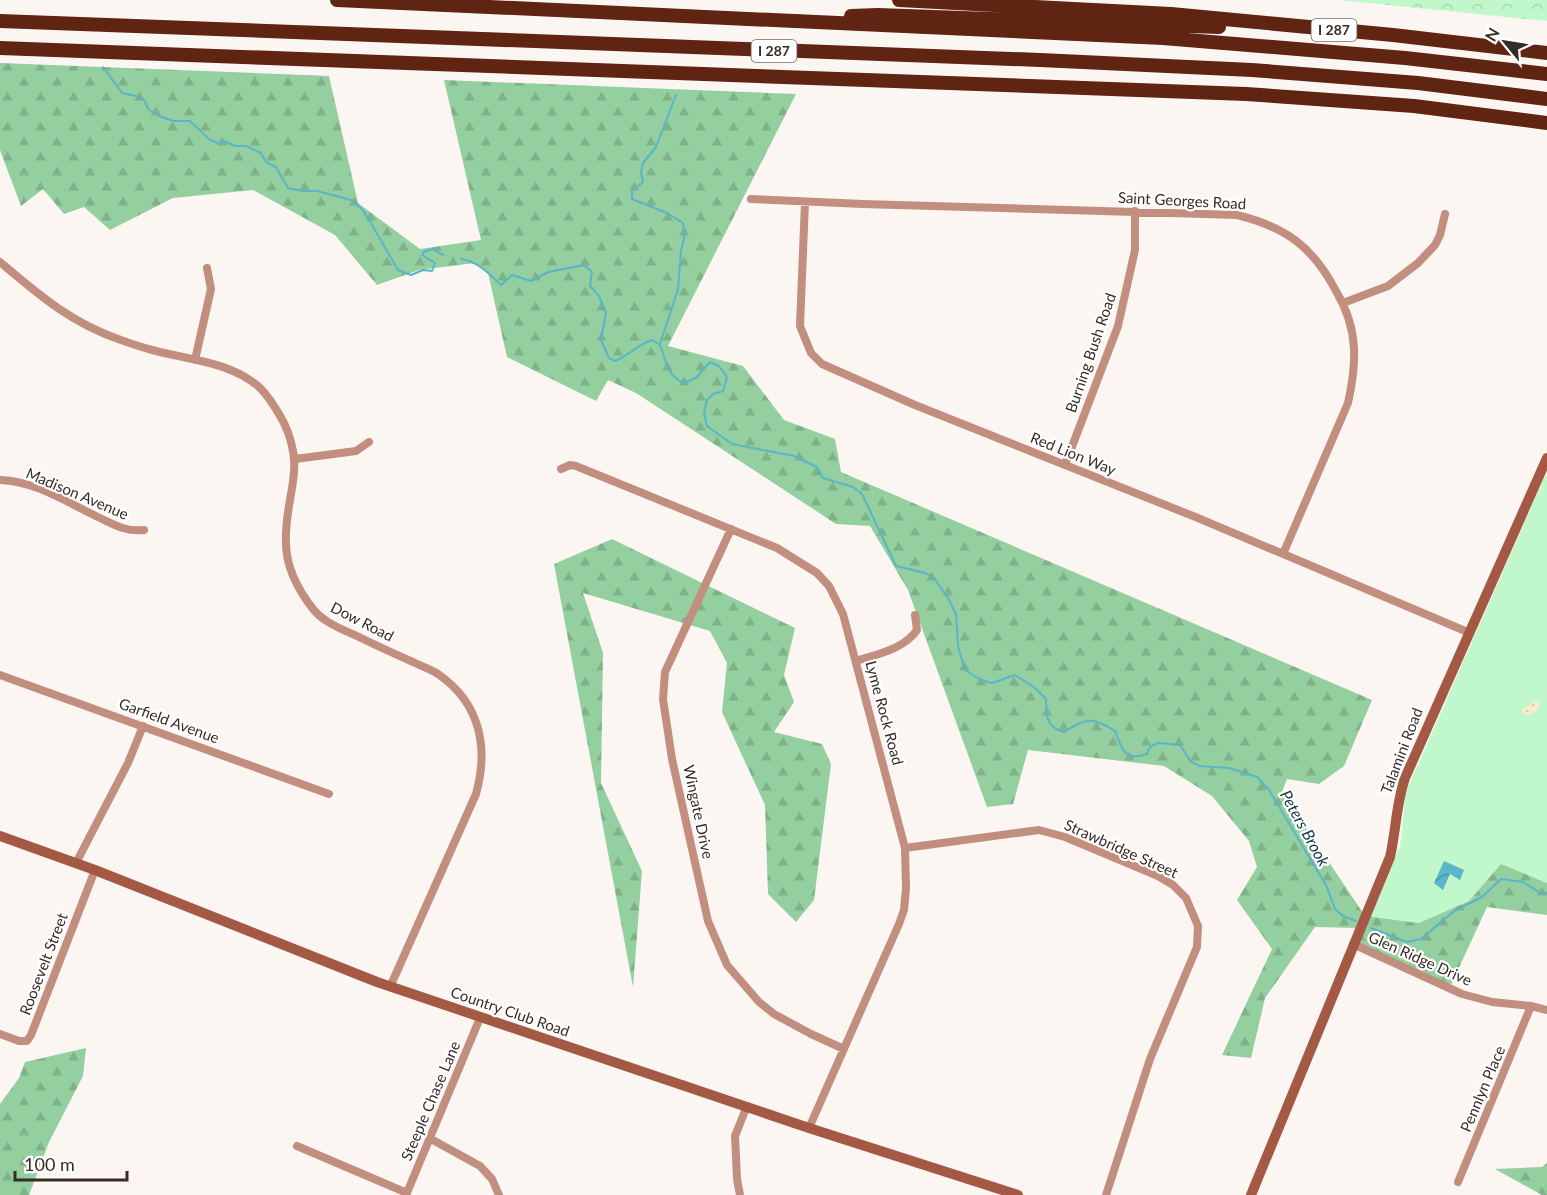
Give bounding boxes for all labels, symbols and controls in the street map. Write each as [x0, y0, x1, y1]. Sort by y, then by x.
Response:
north arrow [1475, 12, 1535, 72]
road number: I 287 [1312, 19, 1356, 41]
text: N [1480, 24, 1503, 44]
road number: I 287 [752, 40, 796, 62]
street label: Saint Georges Road [1117, 188, 1247, 212]
street label: Burning Bush Road [1061, 291, 1119, 415]
street label: Red Lion Way [1028, 428, 1119, 478]
street label: Madison Avenue [23, 463, 131, 523]
street label: Dow Road [328, 598, 397, 645]
street label: Lyme Rock Road [862, 659, 908, 767]
street label: Garfield Avenue [117, 694, 222, 747]
street label: Talamini Road [1376, 705, 1426, 796]
street label: Wingate Drive [680, 763, 718, 860]
water label: Peters Brook [1277, 787, 1334, 869]
street label: Strawbridge Street [1062, 815, 1182, 881]
street label: Roosevelt Street [15, 909, 71, 1017]
street label: Glen Ridge Drive [1366, 927, 1475, 989]
street label: Country Club Road [449, 982, 572, 1040]
street label: Steeple Chase Lane [397, 1038, 463, 1163]
street label: Pennlyn Place [1456, 1043, 1508, 1134]
scale bar [15, 1144, 128, 1182]
text: 100 m [24, 1153, 75, 1175]

